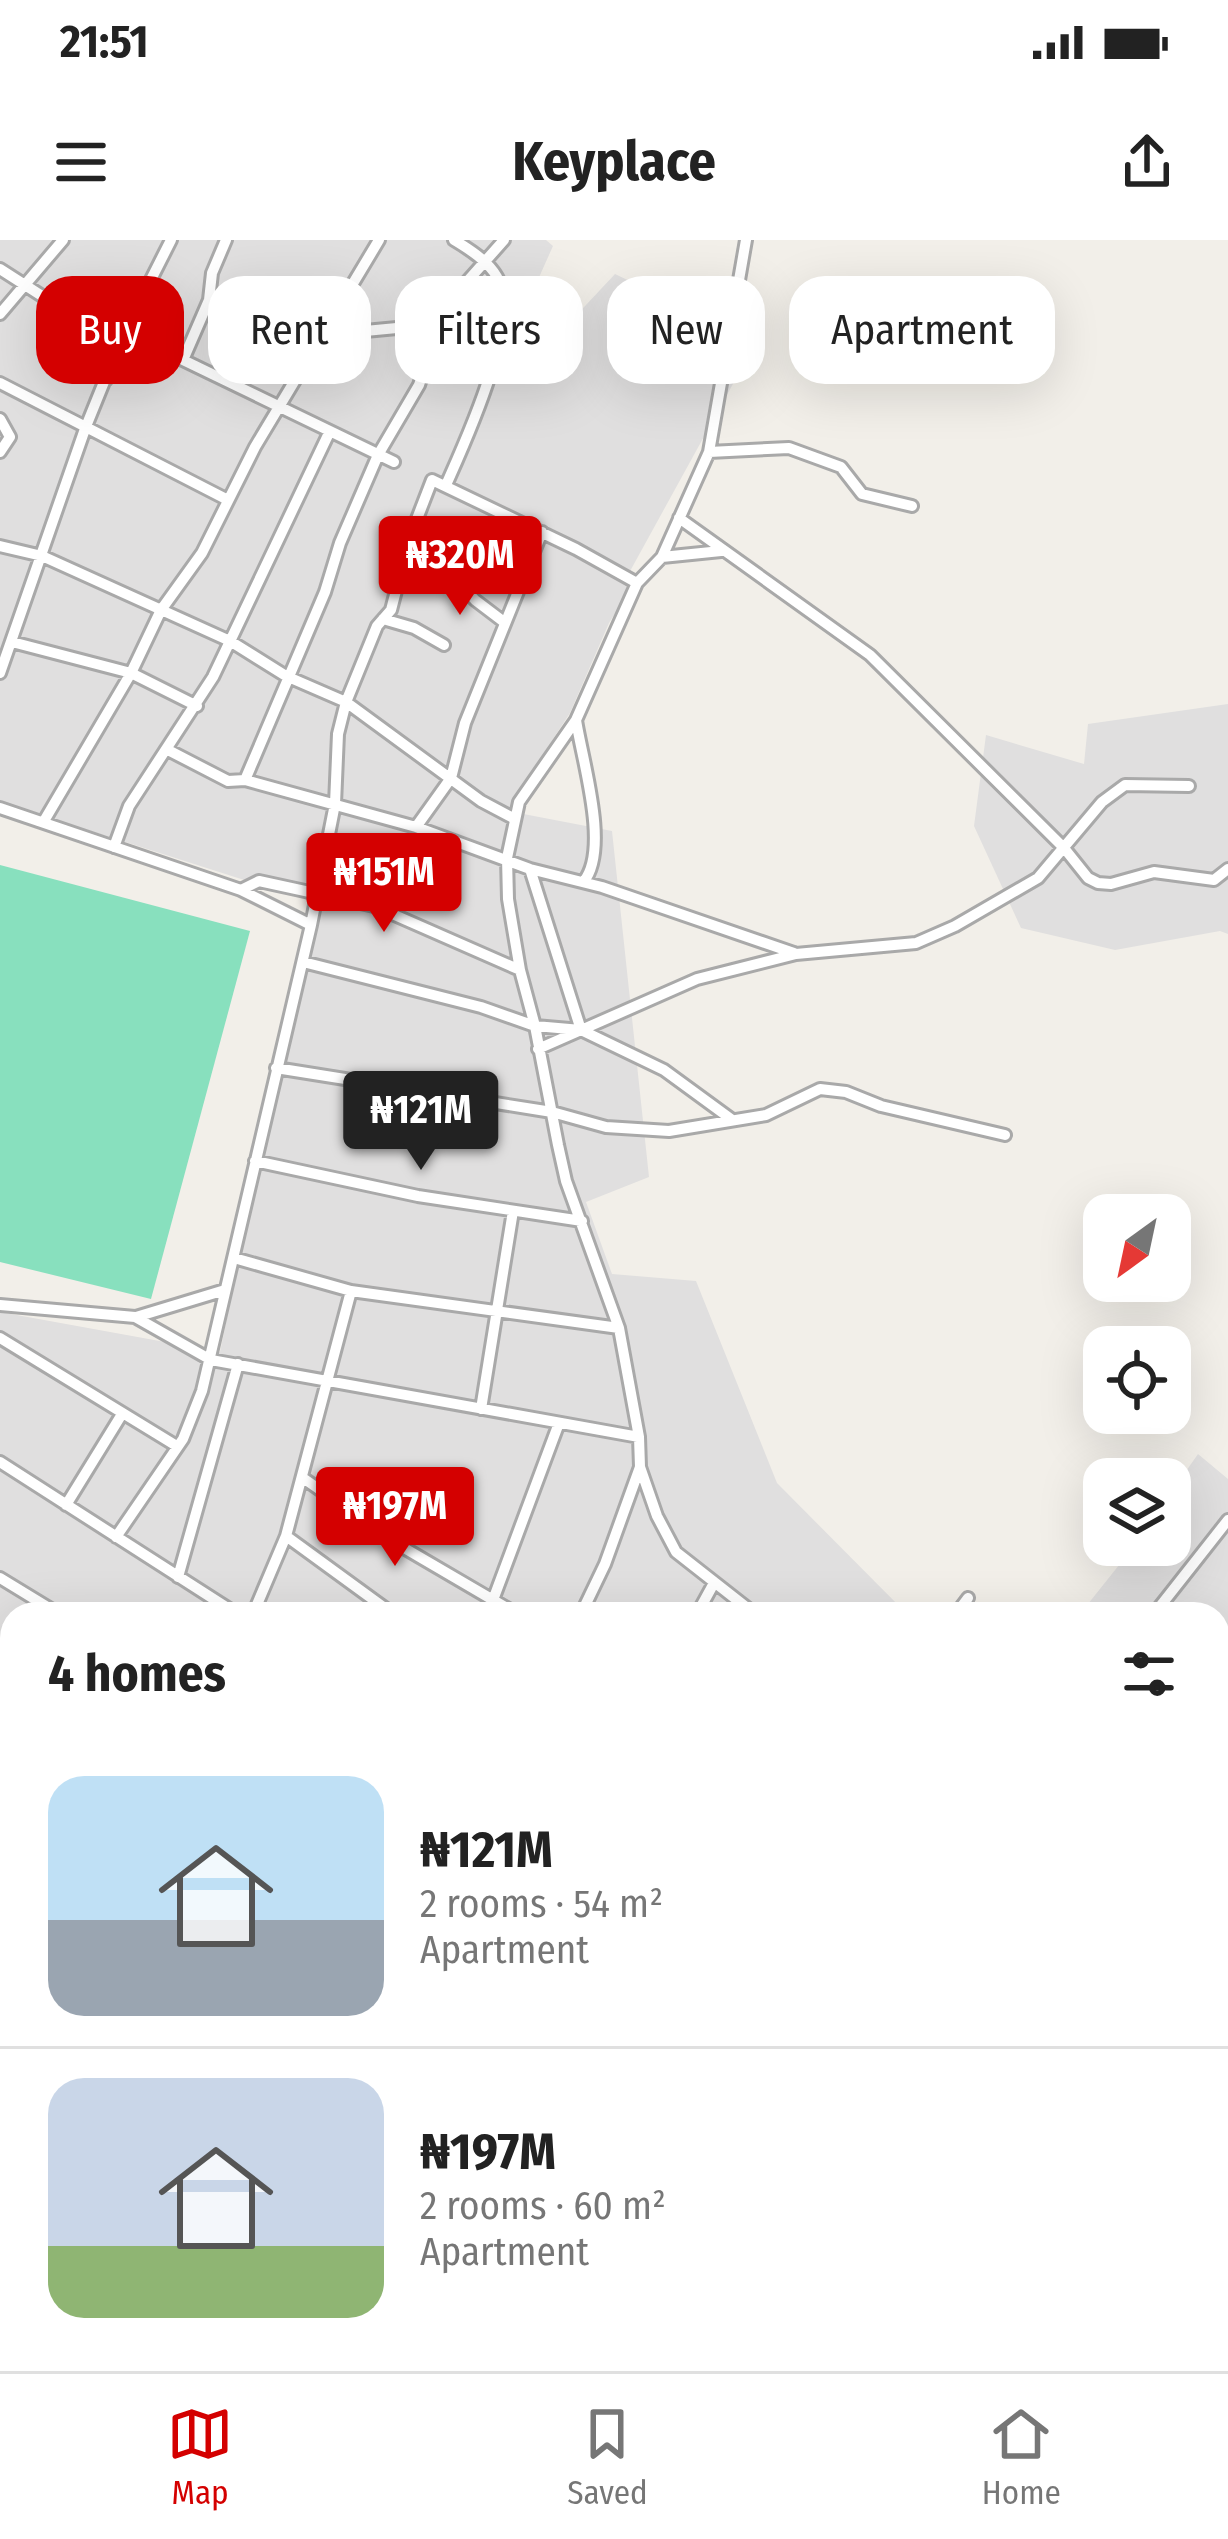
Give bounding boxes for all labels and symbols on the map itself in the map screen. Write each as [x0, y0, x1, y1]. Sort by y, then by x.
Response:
pin: ₦320M [376, 516, 544, 618]
pin: ₦151M [300, 833, 468, 935]
pin: ₦121M [337, 1071, 505, 1173]
north arrow [1083, 1194, 1191, 1302]
pin: ₦197M [311, 1467, 479, 1569]

